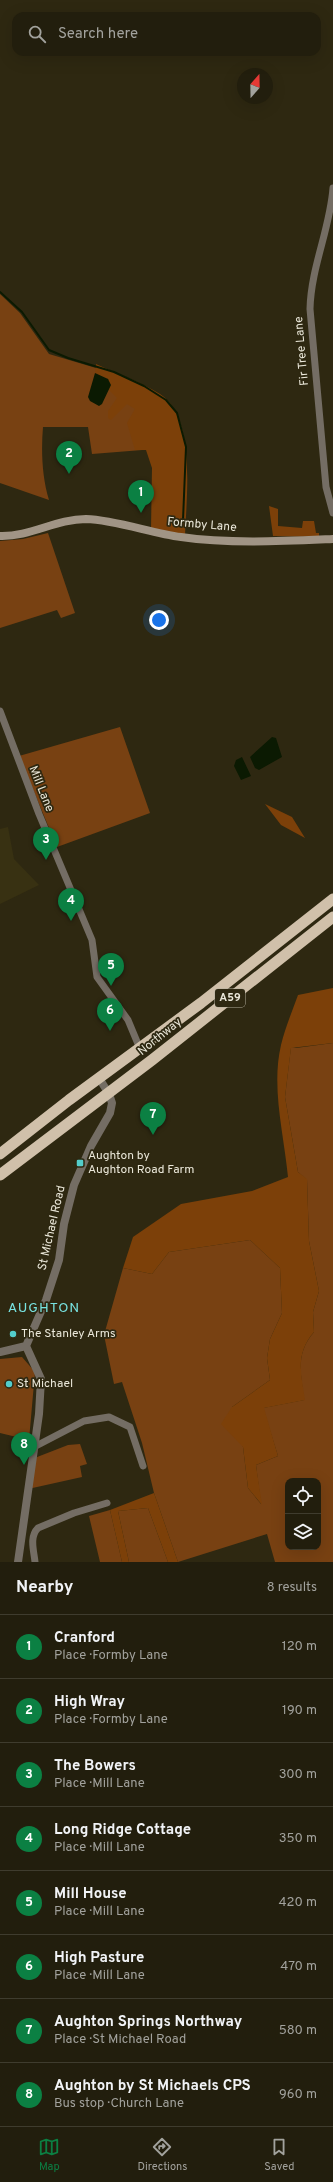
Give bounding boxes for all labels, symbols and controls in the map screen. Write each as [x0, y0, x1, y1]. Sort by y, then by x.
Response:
search box [12, 12, 321, 56]
icon: search [26, 23, 48, 45]
text: Search here [58, 25, 138, 44]
north arrow [237, 68, 273, 104]
street label: Fir Tree Lane [291, 316, 313, 386]
pin: 2 [56, 441, 82, 474]
pin: 1 [128, 480, 154, 513]
street label: Formby Lane [167, 514, 237, 536]
your location [149, 610, 169, 630]
street label: Mill Lane [25, 764, 57, 814]
pin: 3 [33, 827, 59, 860]
pin: 4 [58, 888, 84, 921]
pin: 5 [98, 953, 124, 986]
road number: A59 [215, 989, 245, 1007]
pin: 6 [97, 998, 123, 1031]
street label: Northway [135, 1014, 185, 1060]
pin: 7 [140, 1102, 166, 1135]
place label: Aughton by Aughton Road Farm [88, 1148, 194, 1178]
marker: Aughton by Aughton Road Farm [75, 1158, 85, 1168]
street label: St Michael Road [34, 1184, 70, 1272]
district label: AUGHTON [8, 1300, 80, 1317]
place label: The Stanley Arms [21, 1326, 116, 1342]
marker: The Stanley Arms [8, 1329, 18, 1339]
place label: St Michael [17, 1376, 73, 1392]
marker: St Michael [4, 1379, 14, 1389]
pin: 8 [11, 1432, 37, 1465]
map controls [285, 1478, 321, 1550]
button: locate [285, 1478, 321, 1514]
button: layers [285, 1514, 321, 1550]
text: Nearby [16, 1577, 73, 1599]
text: 8 results [267, 1580, 317, 1596]
text: Cranford [54, 1629, 115, 1648]
text: 1 [26, 1639, 32, 1655]
text: 120 m [282, 1639, 317, 1655]
text: Place · Formby Lane [54, 1648, 168, 1664]
text: High Wray [54, 1693, 125, 1712]
text: 2 [25, 1703, 33, 1719]
text: 190 m [282, 1703, 317, 1719]
text: Place · Formby Lane [54, 1712, 168, 1728]
text: The Bowers [54, 1757, 136, 1776]
text: 3 [25, 1767, 33, 1783]
text: 300 m [279, 1767, 317, 1783]
text: Place · Mill Lane [54, 1776, 145, 1792]
text: Long Ridge Cottage [54, 1821, 191, 1840]
text: 4 [25, 1831, 33, 1847]
text: 350 m [279, 1831, 317, 1847]
text: Place · Mill Lane [54, 1840, 145, 1856]
text: Mill House [54, 1885, 127, 1904]
text: 5 [25, 1895, 33, 1911]
text: 420 m [279, 1895, 317, 1911]
text: Place · Mill Lane [54, 1904, 145, 1920]
text: High Pasture [54, 1949, 144, 1968]
text: 6 [25, 1959, 33, 1975]
text: 470 m [280, 1959, 317, 1975]
text: Place · Mill Lane [54, 1968, 145, 1984]
text: Aughton Springs Northway [54, 2013, 242, 2032]
text: 7 [26, 2023, 32, 2039]
text: 580 m [279, 2023, 317, 2039]
text: Place · St Michael Road [54, 2032, 186, 2048]
text: Aughton by St Michaels CPS [54, 2077, 251, 2096]
text: 8 [25, 2087, 33, 2103]
text: 960 m [279, 2087, 317, 2103]
text: Bus stop · Church Lane [54, 2096, 184, 2112]
tab: Map [38, 2136, 60, 2174]
tab: Directions [137, 2136, 187, 2174]
tab: Saved [264, 2136, 295, 2174]

